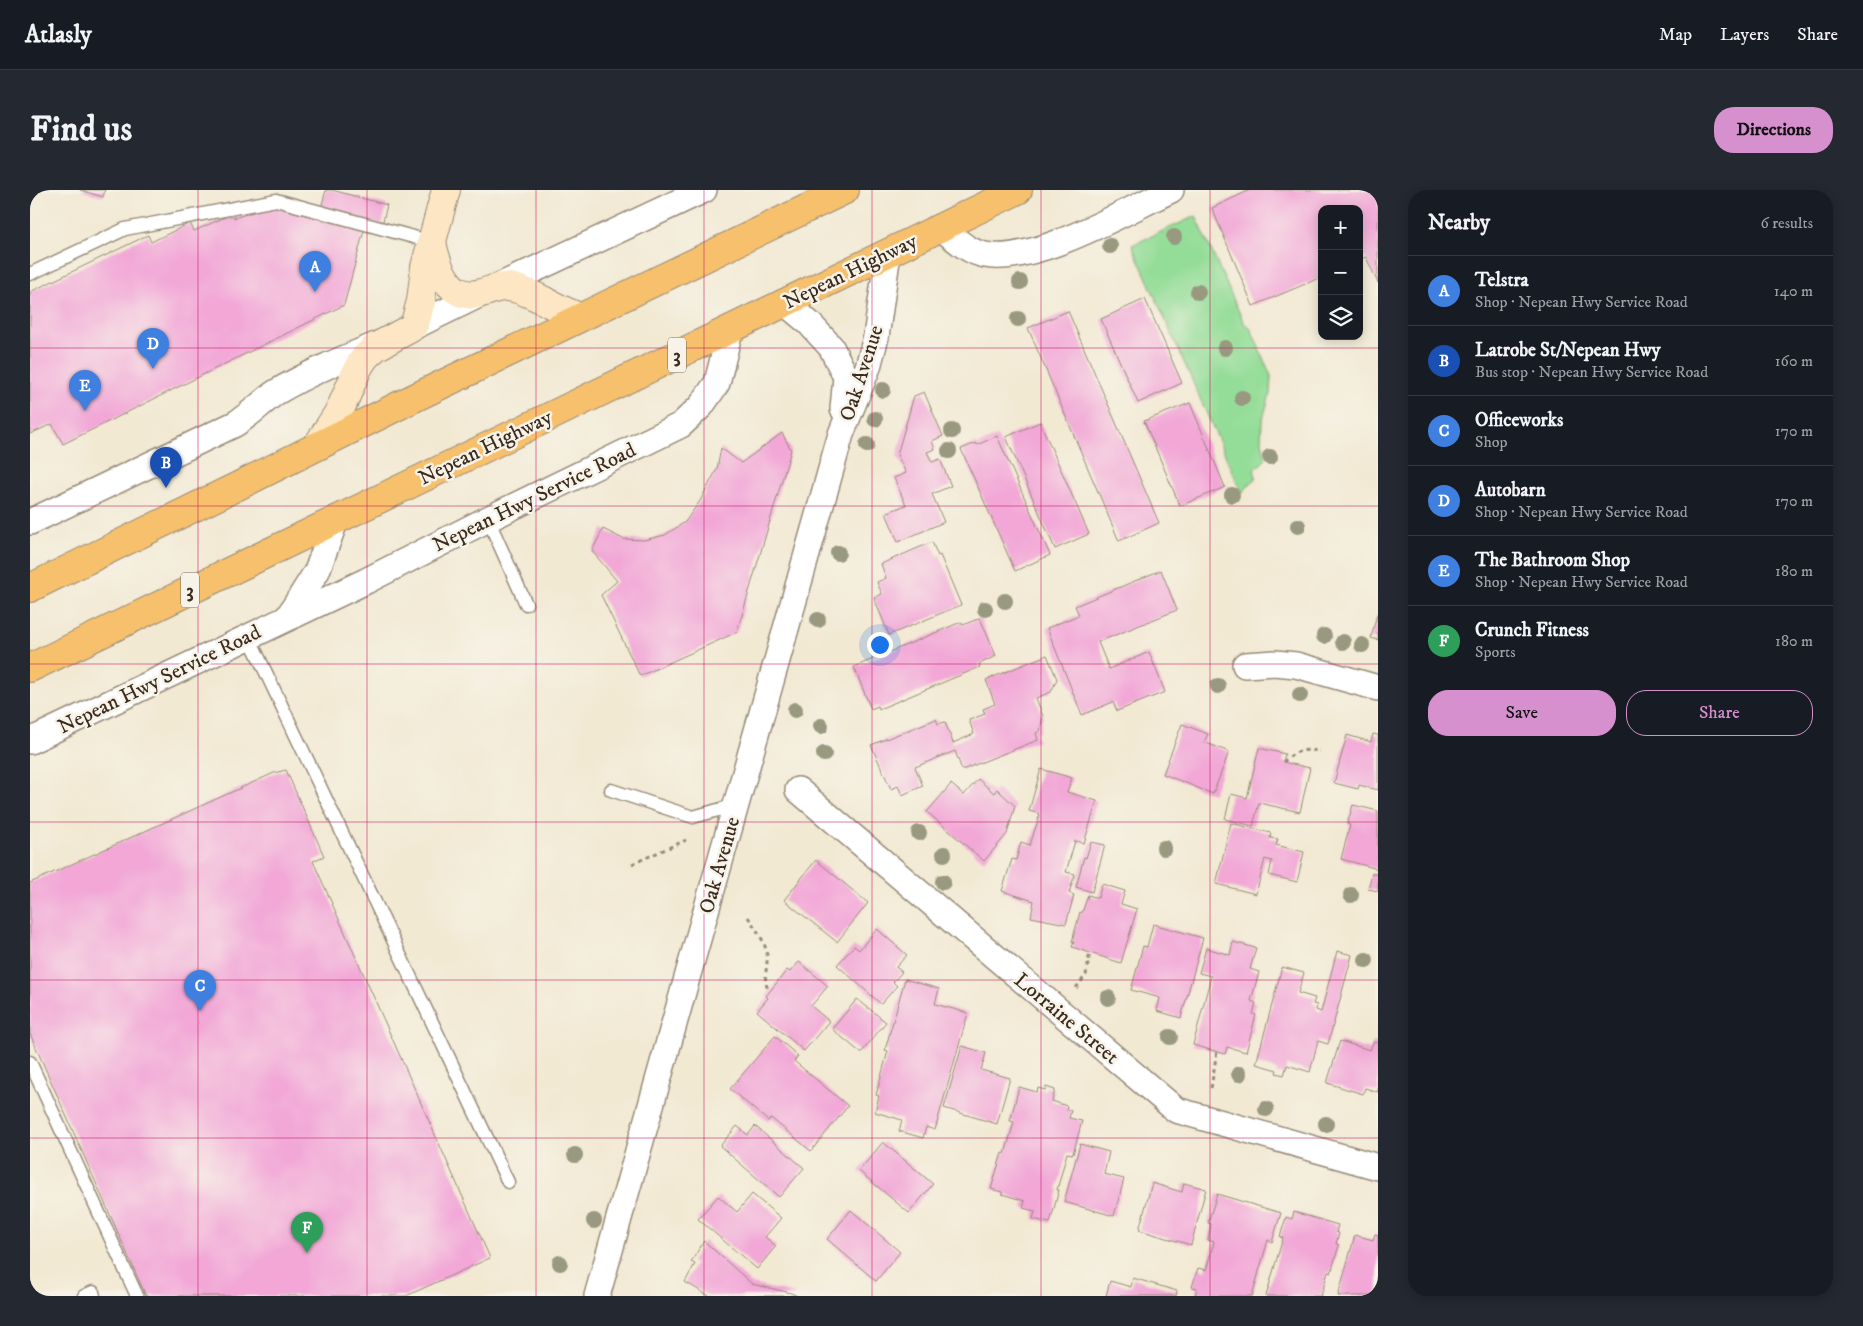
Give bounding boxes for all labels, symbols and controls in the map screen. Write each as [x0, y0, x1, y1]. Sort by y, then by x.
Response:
text: Atlasly [25, 20, 92, 50]
text: Map [1659, 24, 1692, 46]
text: Layers [1720, 24, 1769, 46]
text: Share [1797, 24, 1838, 46]
button: Directions [1714, 107, 1833, 153]
text: Find us [30, 108, 132, 152]
map controls [1318, 205, 1363, 340]
button: + [1318, 205, 1363, 250]
text: Nearby [1428, 210, 1490, 236]
text: 6 results [1760, 213, 1813, 233]
street label: Nepean Highway [779, 228, 922, 315]
button: − [1318, 250, 1363, 295]
pin: A [299, 251, 331, 292]
text: Telstra [1475, 269, 1529, 292]
text: A [1439, 281, 1449, 301]
text: 140 m [1774, 281, 1813, 301]
text: Shop · Nepean Hwy Service Road [1475, 292, 1688, 312]
button: layers [1318, 295, 1363, 340]
street label: Oak Avenue [834, 322, 890, 425]
pin: D [137, 328, 169, 369]
road number: 3 [668, 338, 686, 372]
text: Latrobe St/Nepean Hwy [1475, 339, 1661, 362]
text: B [1439, 351, 1449, 371]
text: 160 m [1775, 351, 1813, 371]
text: Bus stop · Nepean Hwy Service Road [1475, 362, 1708, 382]
pin: E [69, 370, 101, 411]
street label: Nepean Highway [414, 404, 557, 491]
text: Officeworks [1475, 409, 1563, 432]
text: C [1439, 421, 1449, 441]
text: 170 m [1775, 421, 1813, 441]
text: Shop [1475, 432, 1508, 452]
street label: Nepean Hwy Service Road [429, 437, 641, 558]
pin: B [150, 447, 182, 488]
text: Autobarn [1475, 479, 1546, 502]
text: D [1438, 491, 1450, 511]
text: 170 m [1775, 491, 1813, 511]
text: Shop · Nepean Hwy Service Road [1475, 502, 1688, 522]
text: The Bathroom Shop [1475, 549, 1630, 572]
text: E [1438, 561, 1450, 581]
text: 180 m [1775, 561, 1813, 581]
road number: 3 [181, 572, 199, 608]
text: Shop · Nepean Hwy Service Road [1475, 572, 1688, 592]
street label: Nepean Hwy Service Road [54, 619, 266, 740]
text: Crunch Fitness [1475, 619, 1589, 642]
text: F [1439, 631, 1449, 651]
text: 180 m [1775, 631, 1813, 651]
your location [867, 632, 893, 658]
text: Sports [1475, 642, 1516, 662]
button: Save [1428, 690, 1616, 736]
button: Share [1626, 690, 1813, 736]
street label: Oak Avenue [694, 814, 746, 917]
street label: Lorraine Street [1009, 967, 1124, 1070]
pin: C [184, 970, 216, 1011]
pin: F [291, 1212, 323, 1253]

